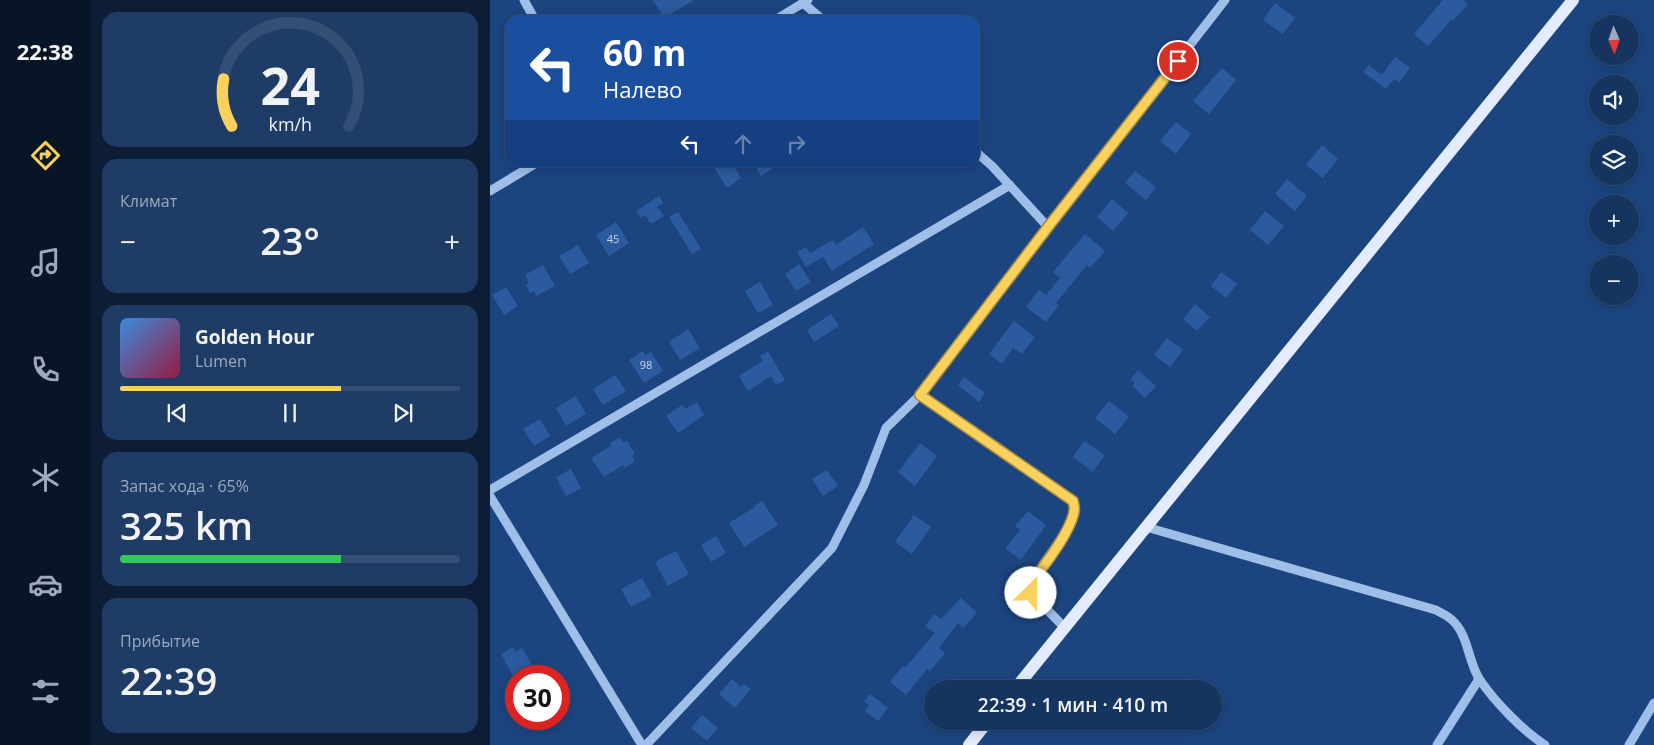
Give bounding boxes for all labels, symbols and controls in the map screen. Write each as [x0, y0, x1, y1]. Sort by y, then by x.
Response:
north arrow [1589, 15, 1639, 65]
map controls [1589, 15, 1639, 305]
text: 60 m [603, 29, 686, 76]
icon: left [520, 35, 585, 100]
text: 22:38 [17, 36, 73, 66]
pin [1157, 40, 1199, 82]
icon: arrive [1164, 47, 1192, 75]
text: 24 [260, 49, 320, 120]
text: Налево [603, 74, 682, 104]
button: sound [1589, 75, 1639, 125]
text: km/h [268, 112, 312, 136]
icon: left [676, 130, 704, 158]
icon: ahead [729, 130, 757, 158]
icon: right [782, 130, 810, 158]
button: layers [1589, 135, 1639, 185]
icon: directions [28, 138, 63, 173]
text: Климат [120, 190, 177, 212]
button: + [1589, 195, 1639, 245]
text: 23° [260, 214, 320, 266]
text: − [120, 222, 136, 260]
text: + [444, 222, 460, 260]
house number: 45 [607, 231, 619, 246]
icon: music [28, 245, 63, 280]
button: − [1589, 255, 1639, 305]
text: Golden Hour [195, 324, 314, 350]
text: Lumen [195, 350, 247, 372]
icon: phone [28, 352, 63, 387]
house number: 98 [640, 357, 652, 372]
icon: previous [163, 399, 191, 427]
icon: pause [276, 399, 304, 427]
icon: next [389, 399, 417, 427]
icon: climate [28, 460, 63, 495]
text: Запас хода · 65% [120, 475, 249, 497]
text: 325 km [120, 499, 253, 551]
position arrow [1004, 566, 1056, 618]
icon: car [28, 567, 63, 602]
text: Прибытие [120, 630, 200, 652]
text: 22:39 [120, 654, 217, 706]
speed limit sign: 30 [505, 665, 570, 730]
icon: filters [28, 674, 63, 709]
text: 22:39 · 1 мин · 410 m [978, 692, 1168, 718]

